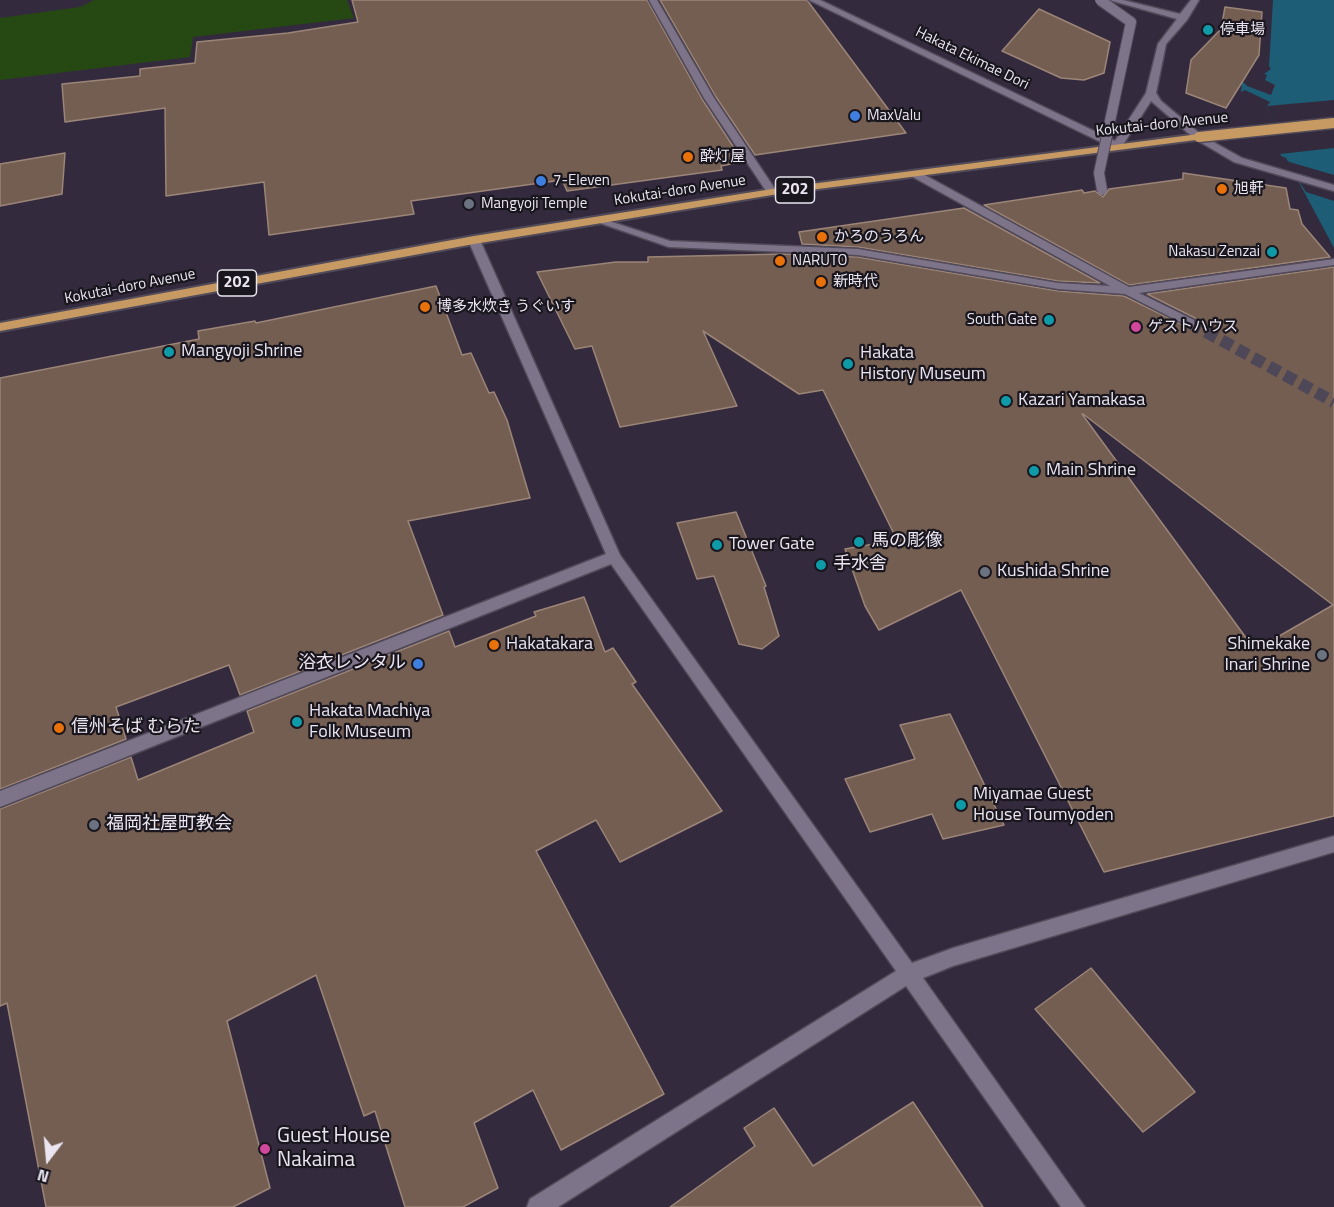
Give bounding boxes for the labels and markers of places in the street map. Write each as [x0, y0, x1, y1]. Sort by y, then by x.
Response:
place label: 停車場 [1220, 21, 1265, 39]
marker: 停車場 [1201, 23, 1215, 37]
place label: MaxValu [867, 107, 921, 125]
marker: MaxValu [848, 109, 862, 123]
place label: 酔灯屋 [700, 148, 745, 166]
marker: 酔灯屋 [681, 150, 695, 164]
place label: 7-Eleven [553, 172, 610, 190]
marker: 7-Eleven [534, 174, 548, 188]
place label: 旭軒 [1234, 180, 1264, 198]
marker: 旭軒 [1215, 182, 1229, 196]
place label: Mangyoji Temple [481, 195, 587, 213]
marker: Mangyoji Temple [462, 197, 476, 211]
place label: かろのうろん [834, 228, 924, 246]
marker: かろのうろん [815, 230, 829, 244]
place label: Nakasu Zenzai [1168, 243, 1260, 261]
marker: Nakasu Zenzai [1265, 245, 1279, 259]
place label: NARUTO [792, 252, 847, 270]
marker: NARUTO [773, 254, 787, 268]
place label: 新時代 [833, 273, 878, 291]
marker: 新時代 [814, 275, 828, 289]
place label: 博多水炊き うぐいす [437, 298, 575, 316]
marker: 博多水炊き うぐいす [418, 300, 432, 314]
place label: South Gate [967, 311, 1037, 329]
marker: South Gate [1042, 313, 1056, 327]
place label: ゲストハウス [1148, 318, 1238, 336]
marker: ゲストハウス [1129, 320, 1143, 334]
place label: Mangyoji Shrine [181, 341, 302, 363]
place label: Hakata History Museum [860, 343, 986, 386]
marker: Mangyoji Shrine [162, 345, 176, 359]
marker: Hakata History Museum [841, 357, 855, 371]
place label: Kazari Yamakasa [1018, 390, 1145, 412]
marker: Kazari Yamakasa [999, 394, 1013, 408]
place label: Main Shrine [1046, 460, 1136, 482]
marker: Main Shrine [1027, 464, 1041, 478]
place label: 馬の彫像 [871, 531, 943, 553]
place label: Tower Gate [729, 534, 815, 556]
marker: 馬の彫像 [852, 535, 866, 549]
marker: Tower Gate [710, 538, 724, 552]
place label: 手水舎 [833, 554, 887, 576]
marker: 手水舎 [814, 558, 828, 572]
place label: Kushida Shrine [997, 561, 1109, 583]
marker: Kushida Shrine [978, 565, 992, 579]
place label: Hakatakara [506, 634, 593, 656]
place label: Shimekake Inari Shrine [1224, 634, 1310, 676]
marker: Hakatakara [487, 638, 501, 652]
marker: Shimekake Inari Shrine [1315, 648, 1329, 662]
place label: 浴衣レンタル [298, 653, 406, 675]
marker: 浴衣レンタル [411, 657, 425, 671]
place label: Hakata Machiya Folk Museum [309, 701, 430, 744]
marker: Hakata Machiya Folk Museum [290, 715, 304, 729]
place label: 信州そば むらた [71, 717, 201, 739]
marker: 信州そば むらた [52, 721, 66, 735]
place label: Miyamae Guest House Toumyoden [973, 784, 1114, 826]
marker: Miyamae Guest House Toumyoden [954, 798, 968, 812]
place label: 福岡社屋町教会 [106, 814, 232, 836]
marker: 福岡社屋町教会 [87, 818, 101, 832]
place label: Guest House Nakaima [277, 1124, 390, 1174]
marker: Guest House Nakaima [258, 1142, 272, 1156]

